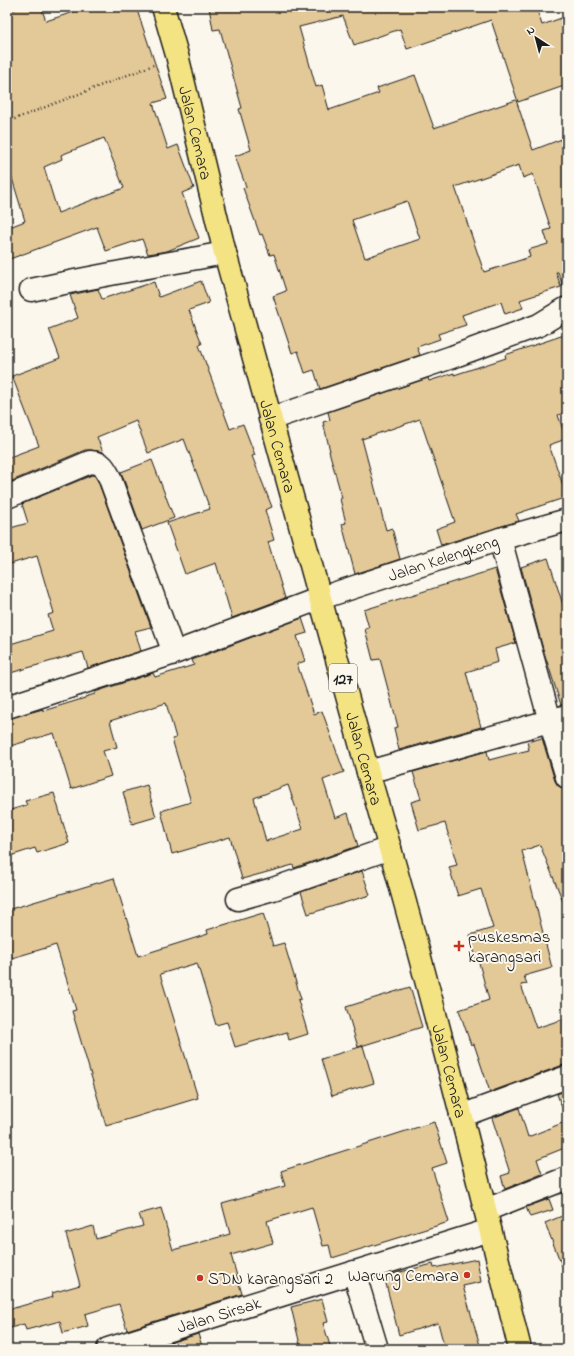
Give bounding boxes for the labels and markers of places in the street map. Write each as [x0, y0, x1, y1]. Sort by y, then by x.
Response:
place label: puskesmas karangsari [468, 925, 550, 972]
marker: puskesmas karangsari [453, 940, 465, 952]
place label: Warung Cemara [348, 1264, 459, 1291]
place label: SDN karangsari 2 [208, 1267, 333, 1294]
marker: Warung Cemara [462, 1270, 472, 1280]
marker: SDN karangsari 2 [195, 1273, 205, 1283]

